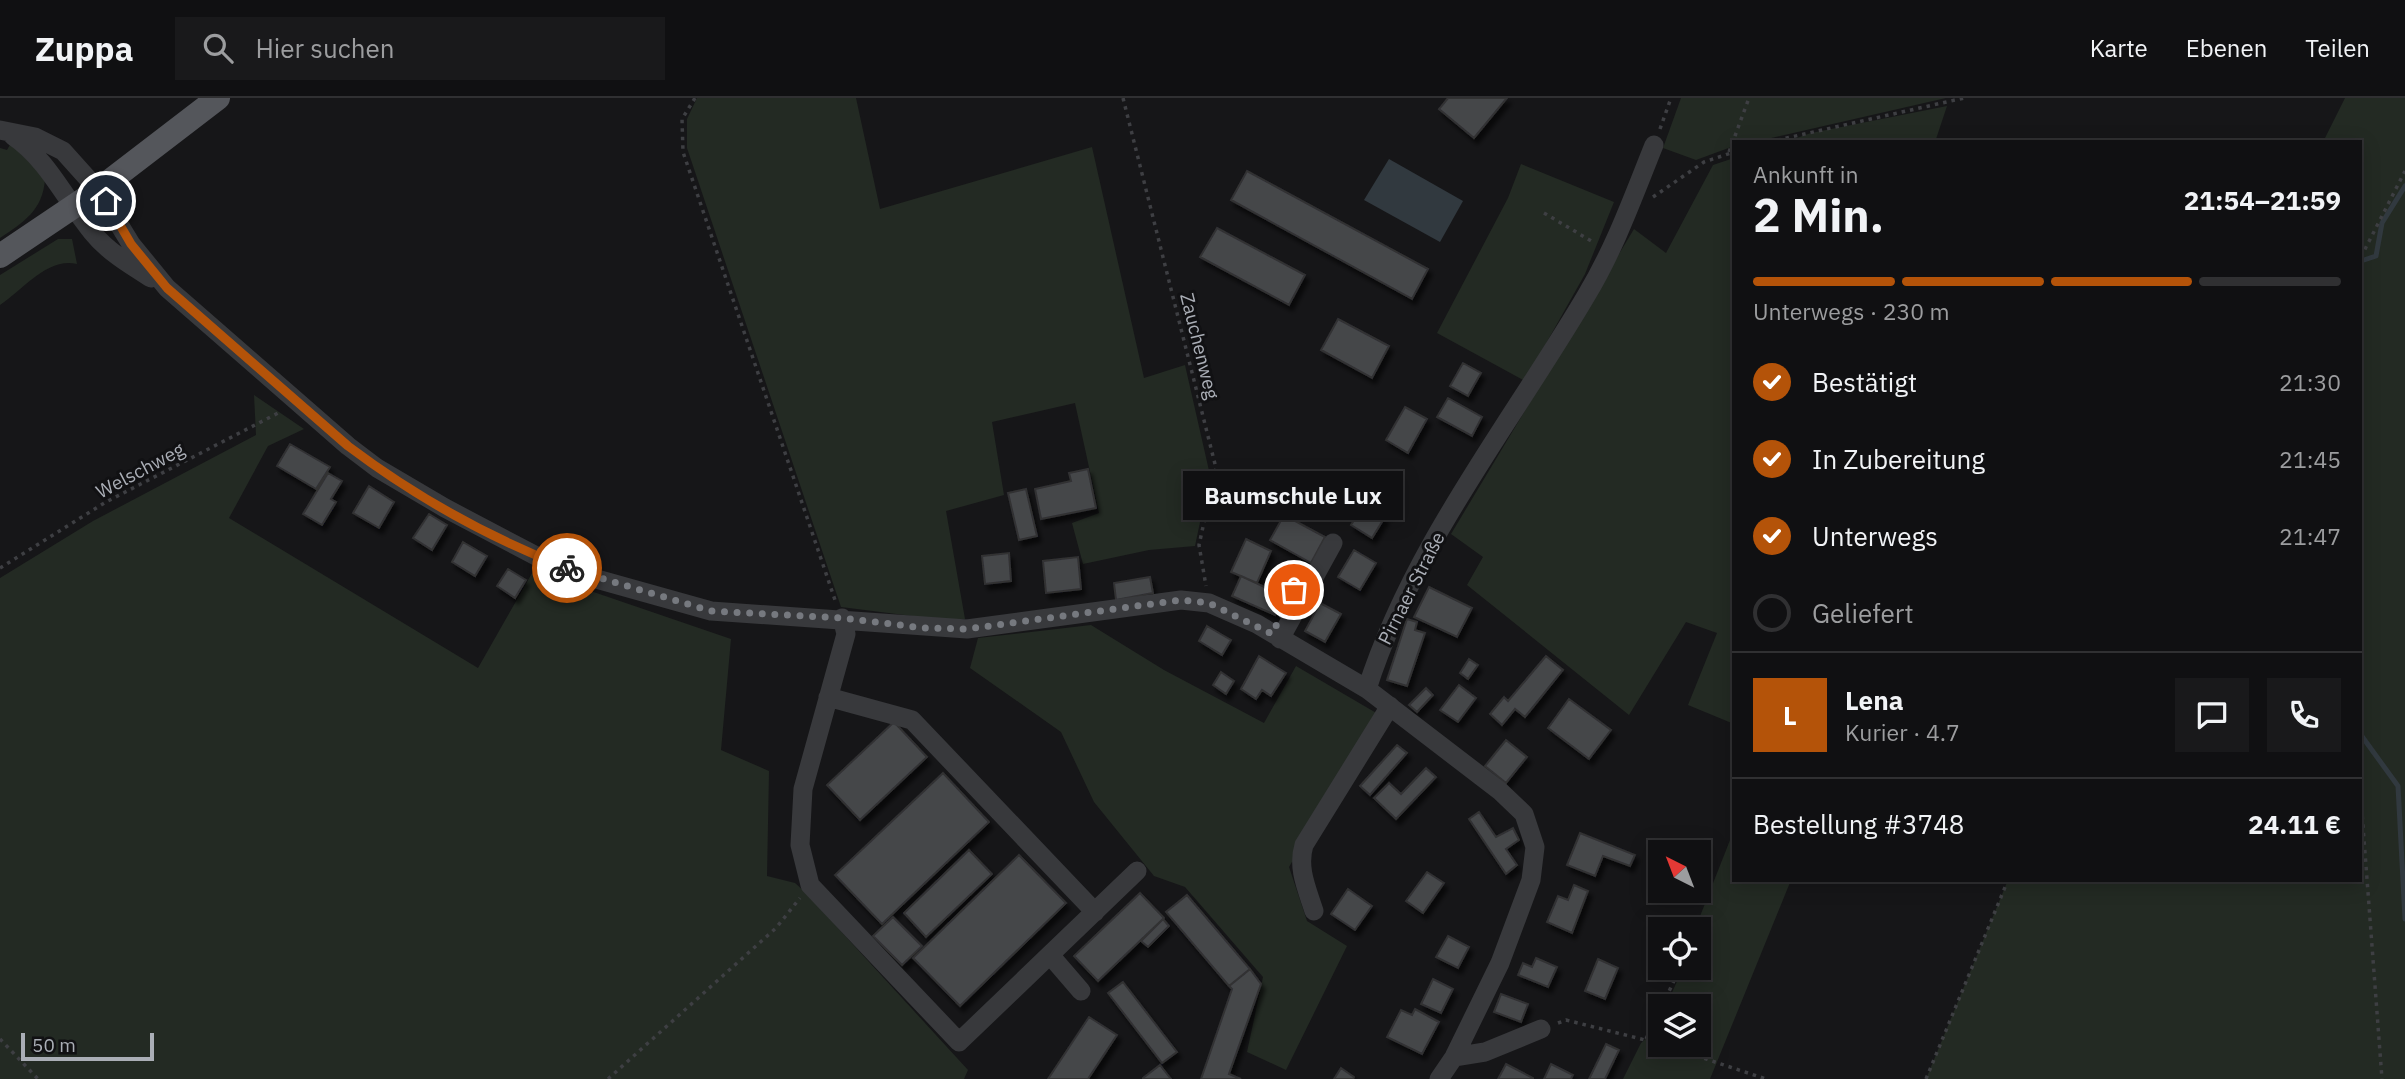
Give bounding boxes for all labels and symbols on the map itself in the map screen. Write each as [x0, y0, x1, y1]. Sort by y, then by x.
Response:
pin [76, 171, 136, 231]
street label: Zauchenweg [1175, 291, 1225, 401]
street label: Welschweg [92, 437, 188, 503]
callout: Baumschule Lux [1184, 471, 1404, 520]
street label: Pirnaer Straße [1372, 528, 1450, 648]
courier [532, 533, 602, 603]
pin [1264, 560, 1324, 620]
north arrow [1648, 840, 1712, 903]
scale bar [21, 1030, 154, 1062]

